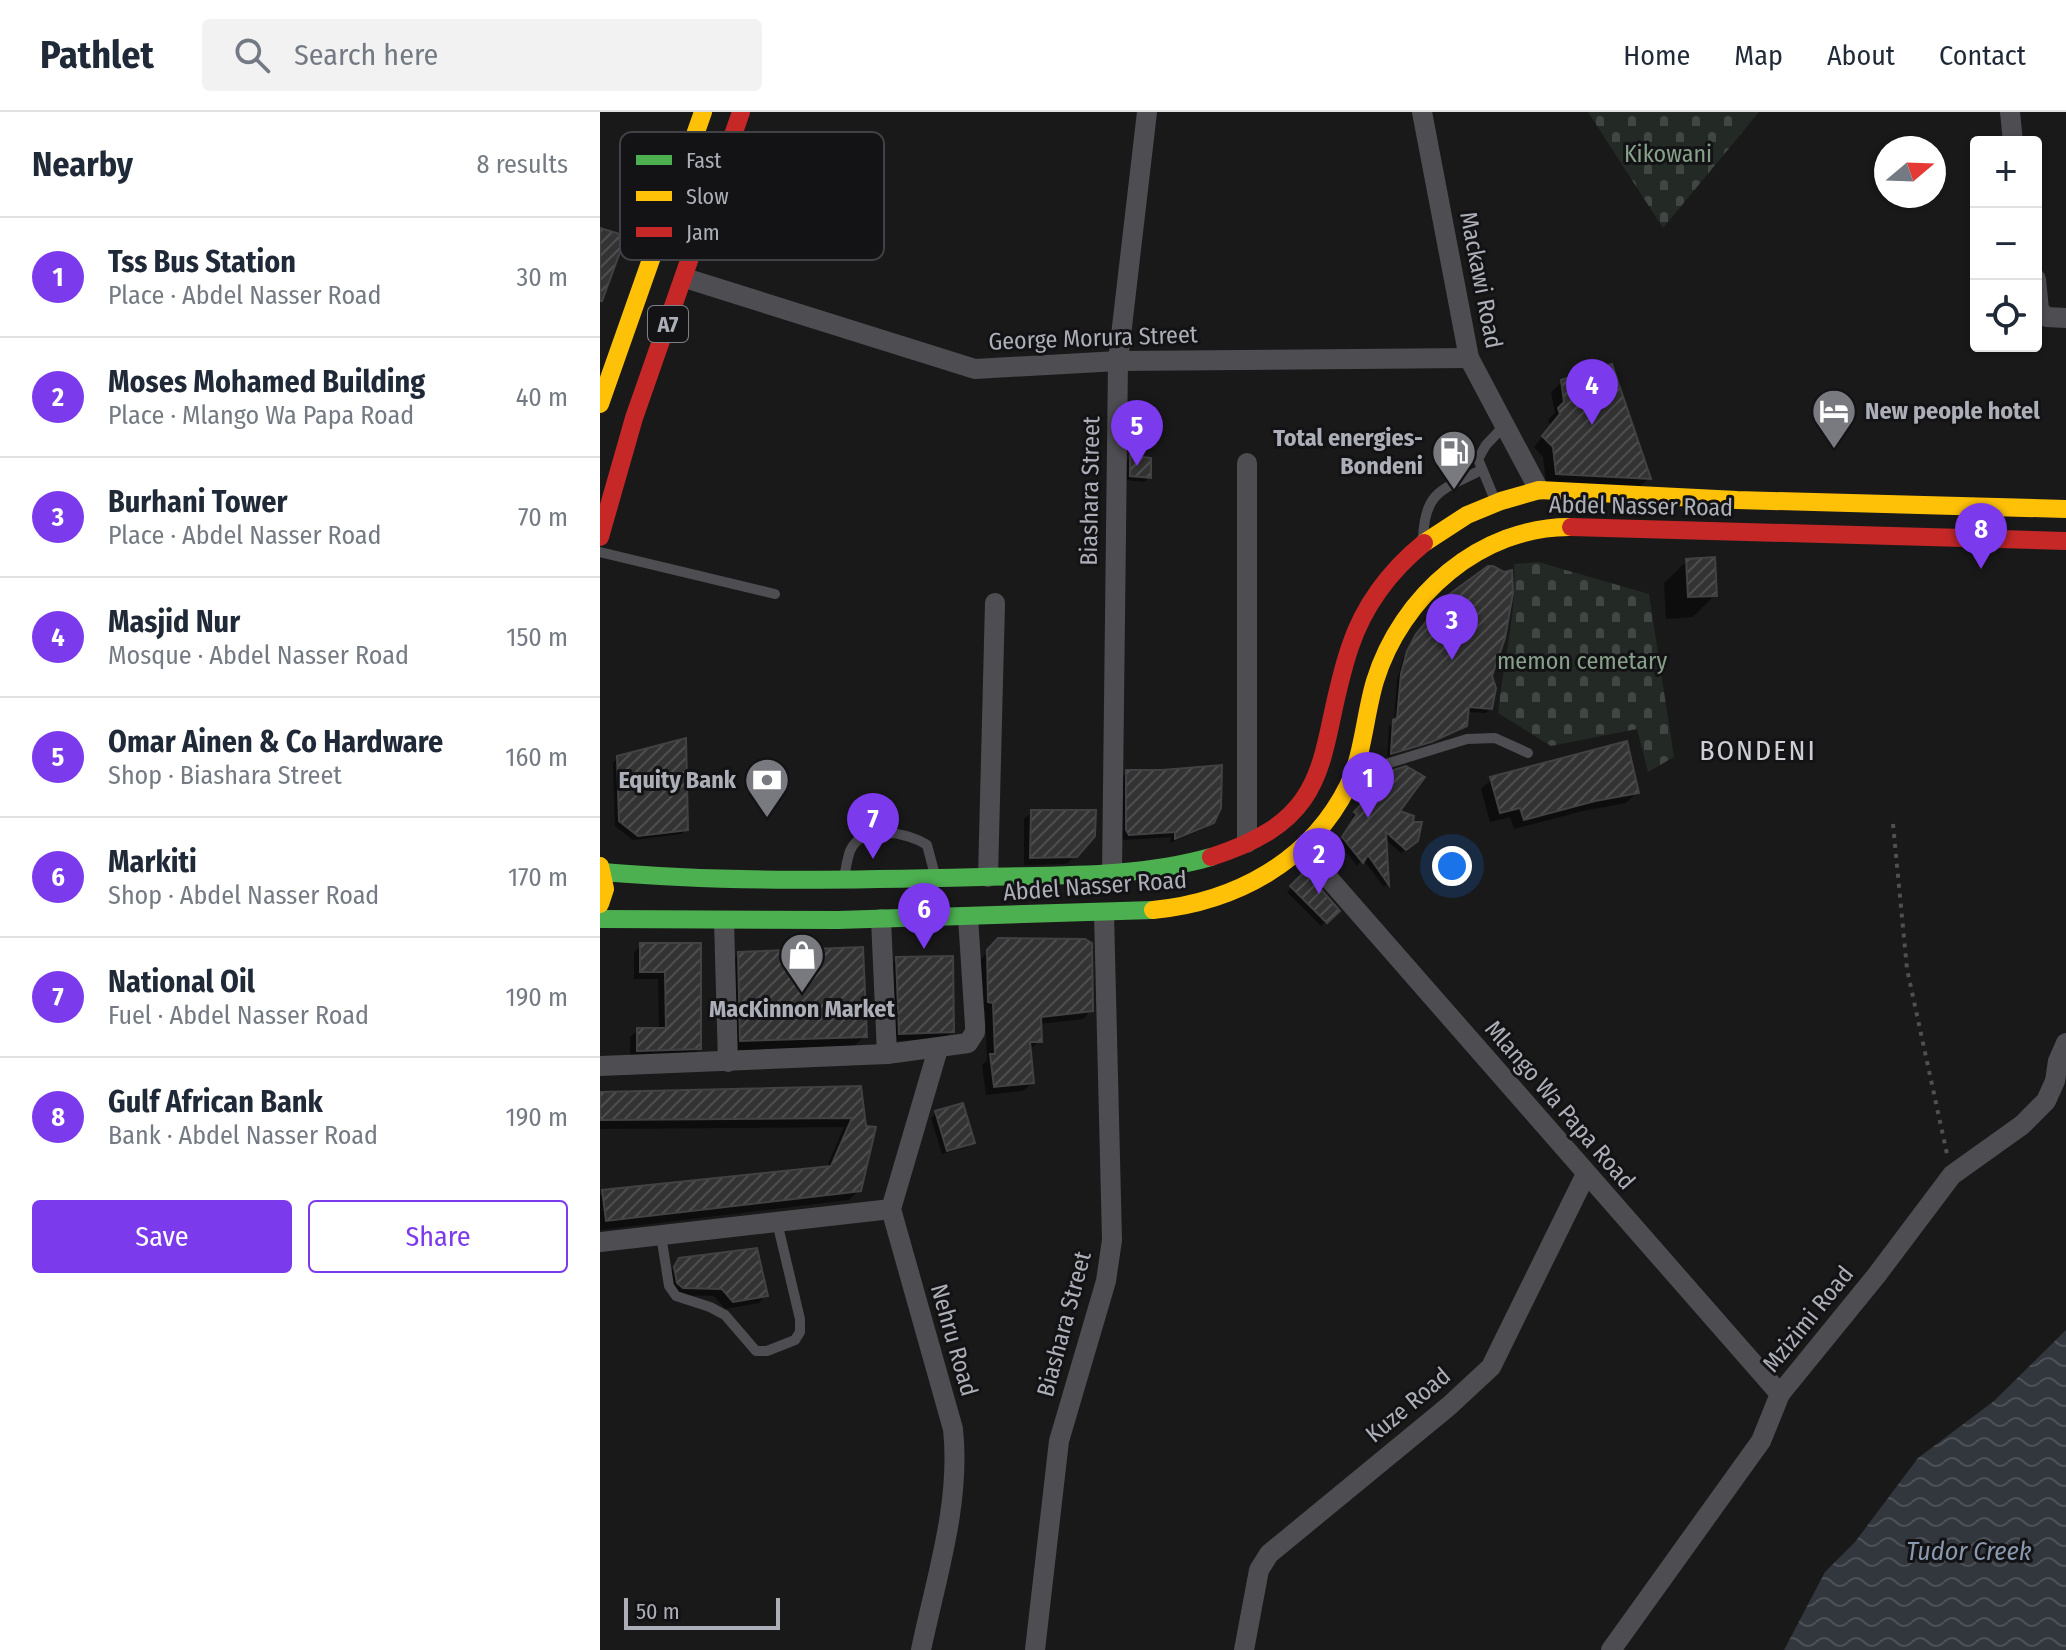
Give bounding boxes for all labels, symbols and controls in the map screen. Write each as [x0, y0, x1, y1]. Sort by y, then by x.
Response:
search box [202, 19, 762, 91]
text: Pathlet [40, 32, 154, 78]
icon: search [230, 33, 274, 77]
text: Search here [294, 37, 438, 73]
text: Home [1623, 39, 1690, 72]
text: Map [1734, 39, 1783, 72]
text: About [1827, 39, 1895, 72]
text: Contact [1939, 39, 2026, 72]
legend [620, 132, 884, 260]
north arrow [1874, 136, 1946, 208]
map controls [1970, 136, 2042, 352]
button: + [1970, 136, 2042, 208]
park label: Kikowani [1624, 140, 1712, 168]
text: Nearby [32, 144, 133, 185]
text: Fast [686, 147, 722, 174]
text: 8 results [477, 149, 568, 180]
text: Slow [686, 183, 729, 210]
button: − [1970, 208, 2042, 280]
street label: Mackawi Road [1454, 209, 1508, 351]
text: Jam [686, 219, 720, 246]
text: Tss Bus Station [108, 244, 296, 280]
text: 1 [53, 262, 64, 293]
text: 30 m [517, 262, 568, 293]
text: Place · Abdel Nasser Road [108, 280, 382, 311]
button: locate [1970, 280, 2042, 352]
road number: A7 [648, 306, 688, 342]
street label: George Morura Street [988, 320, 1198, 356]
pin: 4 [1566, 359, 1618, 425]
text: Moses Mohamed Building [108, 364, 425, 400]
text: 2 [52, 382, 64, 413]
text: 40 m [516, 382, 568, 413]
hotel icon: New people hotel [1810, 387, 1858, 450]
place label: New people hotel [1865, 397, 2040, 425]
text: Place · Mlango Wa Papa Road [108, 400, 414, 431]
pin: 5 [1111, 400, 1163, 466]
street label: Biashara Street [1075, 416, 1105, 566]
place label: Total energies- Bondeni [1273, 424, 1423, 480]
fuel station icon: Total energies- Bondeni [1430, 428, 1478, 491]
text: Burhani Tower [108, 484, 288, 520]
street label: Abdel Nasser Road [1549, 490, 1733, 522]
text: 3 [52, 502, 64, 533]
text: 70 m [518, 502, 568, 533]
pin: 8 [1955, 503, 2007, 569]
text: Place · Abdel Nasser Road [108, 520, 382, 551]
pin: 3 [1426, 594, 1478, 660]
text: Masjid Nur [108, 604, 240, 640]
text: 4 [51, 622, 65, 653]
text: 150 m [506, 622, 568, 653]
text: Mosque · Abdel Nasser Road [108, 640, 409, 671]
park label: memon cemetary [1497, 647, 1667, 675]
text: Omar Ainen & Co Hardware [108, 724, 443, 760]
district label: BONDENI [1699, 734, 1817, 767]
text: 5 [52, 742, 64, 773]
text: 160 m [505, 742, 568, 773]
pin: 1 [1342, 752, 1394, 818]
bank icon: Equity Bank [743, 756, 791, 819]
text: Shop · Biashara Street [108, 760, 342, 791]
place label: Equity Bank [618, 766, 737, 794]
pin: 7 [847, 793, 899, 859]
pin: 2 [1293, 828, 1345, 894]
text: Markiti [108, 844, 197, 880]
your location [1432, 846, 1472, 886]
text: 6 [51, 862, 65, 893]
text: 170 m [508, 862, 568, 893]
street label: Abdel Nasser Road [1002, 866, 1188, 906]
text: Shop · Abdel Nasser Road [108, 880, 379, 911]
pin: 6 [898, 883, 950, 949]
shop icon: MacKinnon Market [778, 931, 826, 994]
text: National Oil [108, 964, 255, 1000]
text: 7 [52, 982, 64, 1013]
text: 190 m [506, 982, 568, 1013]
place label: MacKinnon Market [709, 995, 895, 1023]
text: Fuel · Abdel Nasser Road [108, 1000, 369, 1031]
street label: Mlango Wa Papa Road [1479, 1015, 1641, 1195]
text: Gulf African Bank [108, 1084, 323, 1120]
text: 8 [51, 1102, 65, 1133]
text: 190 m [506, 1102, 568, 1133]
text: Bank · Abdel Nasser Road [108, 1120, 378, 1151]
button: Save [32, 1200, 292, 1273]
button: Share [308, 1200, 568, 1273]
street label: Biashara Street [1031, 1248, 1097, 1400]
street label: Mzizimi Road [1757, 1260, 1859, 1378]
street label: Nehru Road [925, 1281, 983, 1399]
street label: Kuze Road [1360, 1362, 1456, 1448]
water label: Tudor Creek [1906, 1536, 2032, 1567]
scale bar [624, 1594, 780, 1630]
text: 50 m [636, 1598, 680, 1625]

